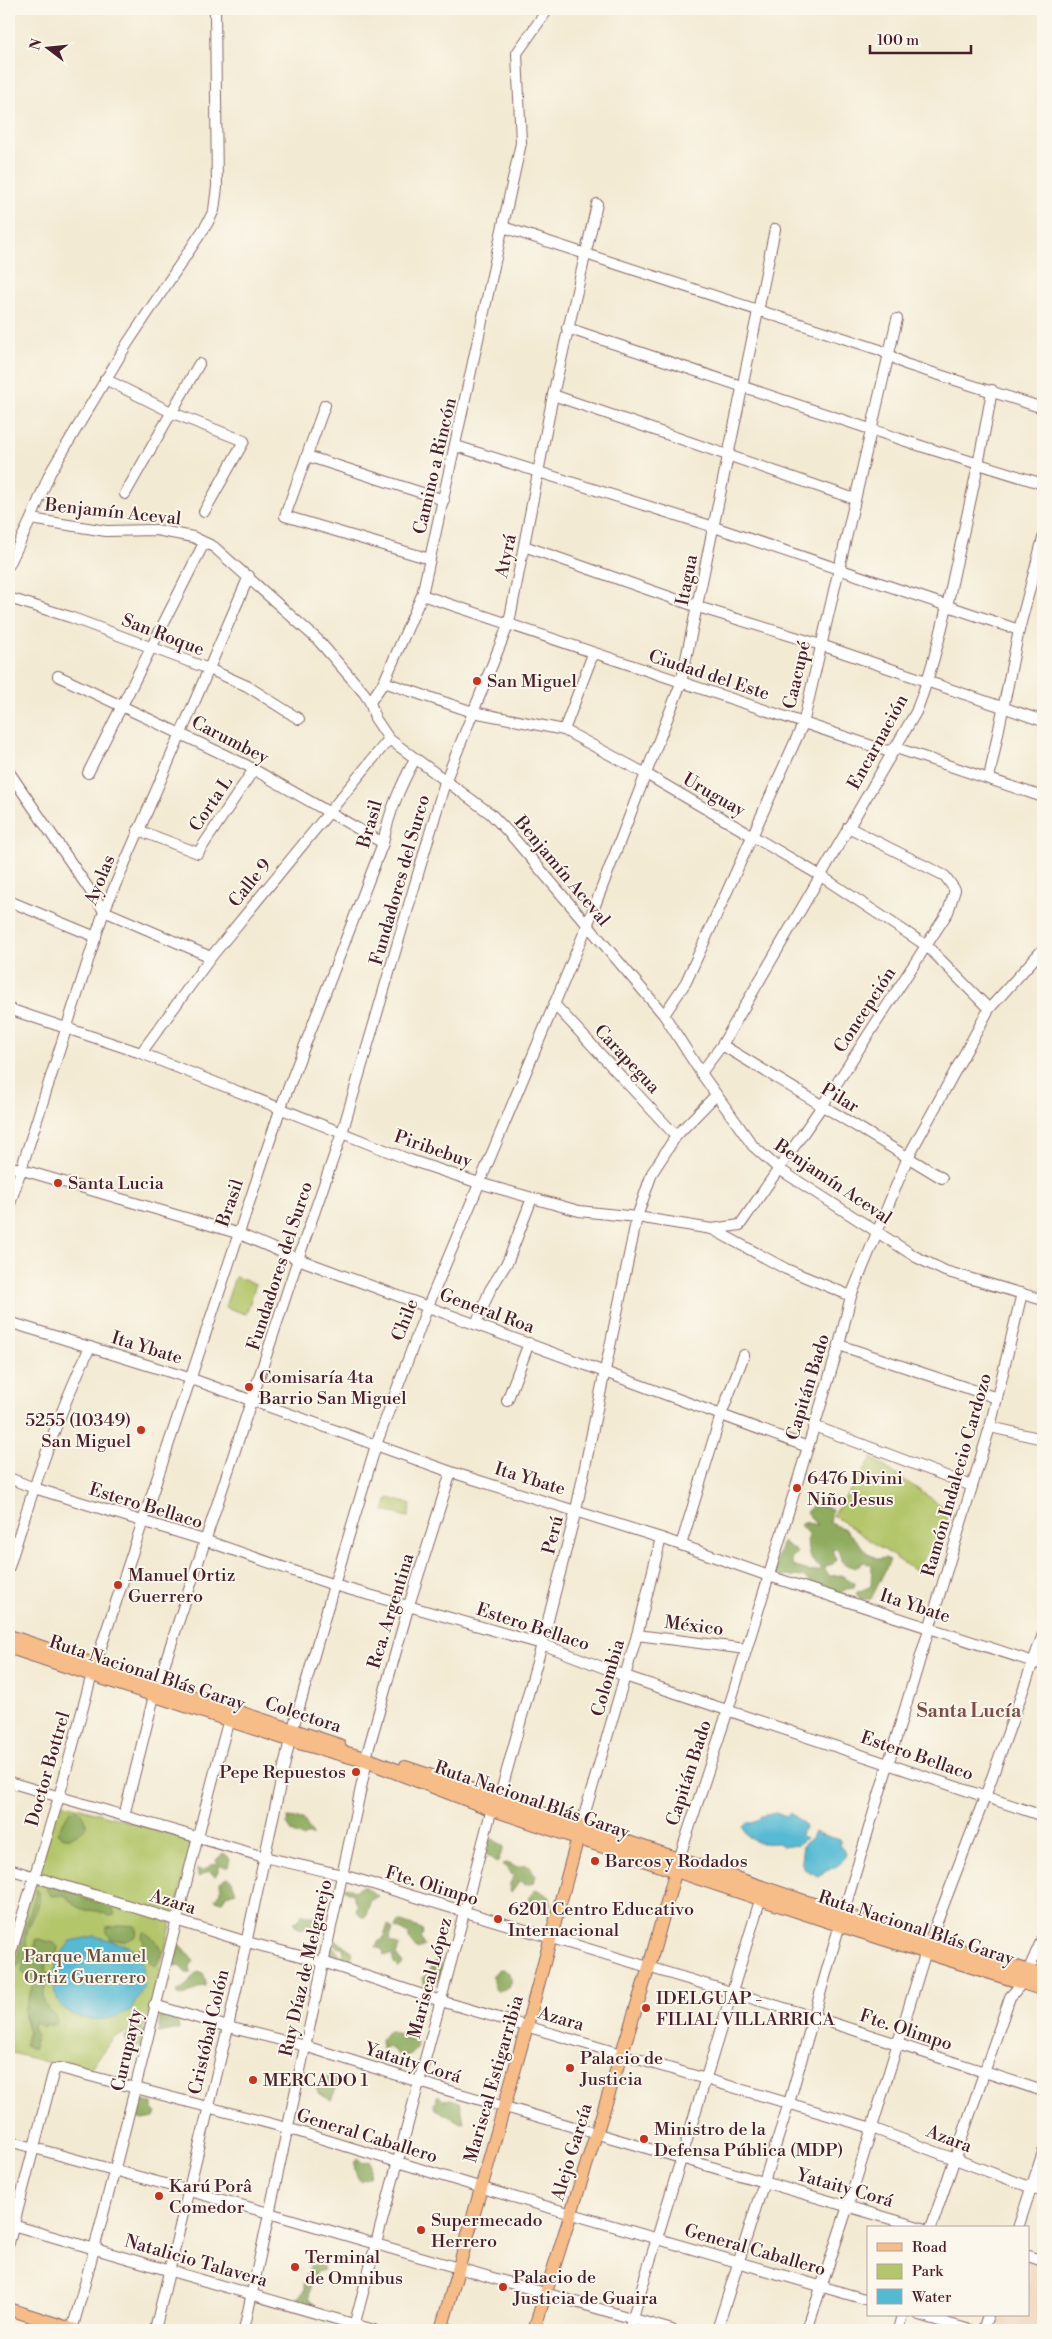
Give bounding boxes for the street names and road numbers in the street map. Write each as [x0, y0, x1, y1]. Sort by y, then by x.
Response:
street label: Camino a Rincón [408, 395, 462, 537]
street label: Benjamín Aceval [43, 493, 183, 531]
street label: Atyrá [490, 531, 522, 581]
street label: Itagua [671, 552, 703, 607]
street label: San Roque [118, 609, 208, 661]
street label: Caacupé [778, 639, 816, 711]
street label: Ciudad del Este [646, 645, 772, 705]
street label: Encarnación [842, 690, 914, 794]
street label: Carumbey [187, 711, 273, 769]
street label: Uruguay [678, 768, 750, 822]
street label: Corta L [184, 772, 238, 836]
street label: Fundadores del Surco [365, 792, 435, 968]
street label: Brasil [352, 797, 388, 852]
street label: Benjamín Aceval [509, 810, 615, 931]
street label: Ayolas [79, 851, 120, 909]
street label: Calle 9 [223, 854, 277, 912]
street label: Concepción [829, 963, 901, 1057]
street label: Carapegua [589, 1020, 666, 1099]
street label: Pilar [817, 1078, 863, 1118]
street label: Piribebuy [391, 1125, 475, 1173]
street label: Benjamín Aceval [769, 1134, 897, 1230]
street label: Brasil [211, 1176, 249, 1231]
street label: Fundadores del Surco [242, 1179, 318, 1353]
street label: General Roa [436, 1283, 539, 1339]
street label: Chile [386, 1296, 424, 1344]
street label: Ita Ybate [109, 1326, 185, 1370]
street label: Capitán Bado [781, 1331, 835, 1443]
street label: Ramón Indalecio Cardozo [917, 1371, 997, 1579]
street label: Ita Ybate [492, 1457, 568, 1501]
street label: Estero Bellaco [86, 1478, 206, 1534]
street label: Perú [537, 1513, 569, 1557]
street label: Rca. Argentina [363, 1550, 420, 1671]
street label: Ita Ybate [877, 1584, 953, 1628]
street label: Estero Bellaco [473, 1598, 593, 1656]
street label: México [663, 1611, 725, 1641]
street label: Ruta Nacional Blás Garay [46, 1630, 248, 1716]
street label: Colombia [586, 1636, 630, 1719]
street label: Colectora [262, 1692, 345, 1738]
street label: Doctor Bottrel [21, 1708, 76, 1829]
street label: Capitán Bado [661, 1717, 717, 1829]
street label: Estero Bellaco [858, 1726, 976, 1786]
street label: Ruta Nacional Blás Garay [431, 1756, 633, 1844]
street label: Fte. Olimpo [382, 1861, 482, 1911]
street label: Ruy Díaz de Melgarejo [274, 1877, 338, 2059]
street label: Azara [146, 1884, 200, 1920]
street label: Ruta Nacional Blás Garay [815, 1885, 1017, 1971]
street label: Mariscal López [403, 1915, 457, 2041]
street label: Cristóbal Colón [183, 1967, 235, 2097]
street label: Mariscal Estigarribia [459, 1992, 529, 2165]
street label: Azara [534, 2001, 588, 2037]
street label: Fte. Olimpo [857, 2004, 955, 2056]
street label: Curupayty [106, 2006, 148, 2094]
street label: Yataity Corá [361, 2037, 465, 2089]
street label: Alejo García [546, 2100, 598, 2204]
street label: General Caballero [294, 2104, 440, 2168]
street label: Azara [922, 2119, 976, 2158]
street label: Yataity Corá [793, 2163, 897, 2213]
street label: General Caballero [682, 2219, 828, 2281]
street label: Natalicio Talavera [122, 2230, 271, 2293]

